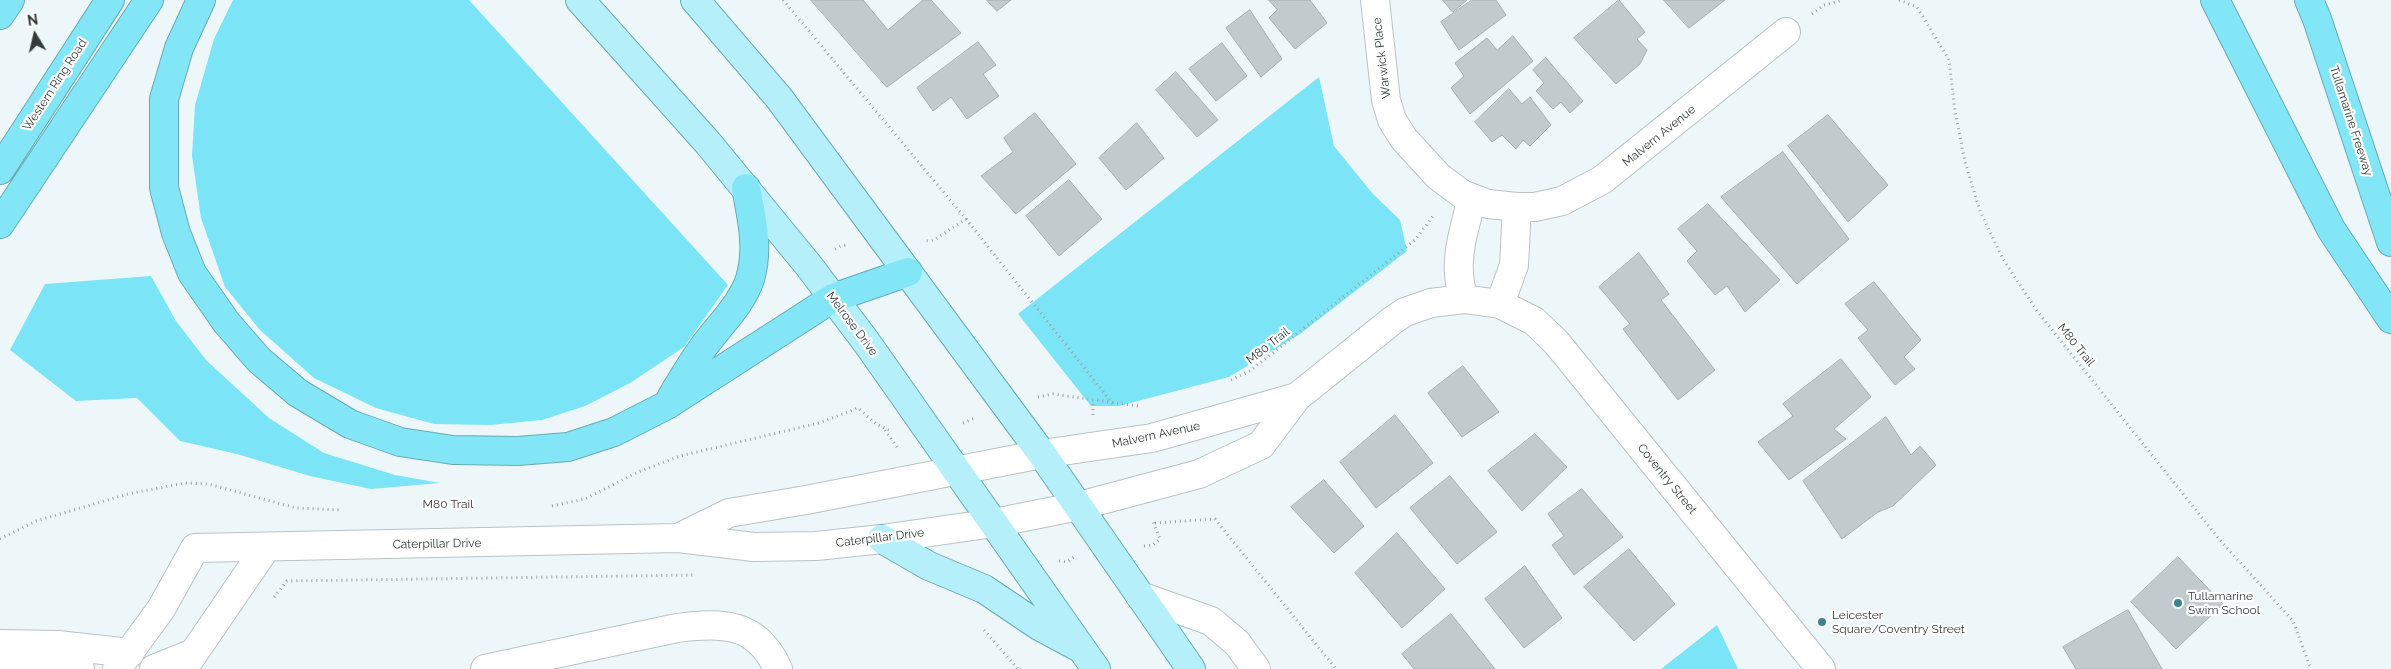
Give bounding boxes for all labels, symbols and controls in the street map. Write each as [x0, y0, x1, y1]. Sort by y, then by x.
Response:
north arrow [10, 10, 60, 60]
text: N [26, 11, 39, 29]
street label: Warwick Place [1370, 16, 1394, 100]
street label: Western Ring Road [20, 36, 90, 134]
street label: Tullamarine Freeway [2326, 64, 2376, 178]
street label: Malvern Avenue [1620, 102, 1698, 170]
street label: Melrose Drive [823, 289, 881, 359]
street label: M80 Trail [2054, 321, 2098, 369]
street label: M80 Trail [1244, 325, 1292, 367]
street label: Malvern Avenue [1111, 419, 1201, 451]
street label: Coventry Street [1634, 441, 1700, 517]
street label: M80 Trail [423, 497, 473, 511]
street label: Caterpillar Drive [835, 525, 925, 551]
street label: Caterpillar Drive [392, 536, 482, 552]
place label: Tullamarine Swim School [2188, 589, 2260, 617]
marker: Tullamarine Swim School [2172, 597, 2184, 609]
place label: Leicester Square/Coventry Street [1832, 608, 1965, 636]
marker: Leicester Square/Coventry Street [1816, 616, 1828, 628]

